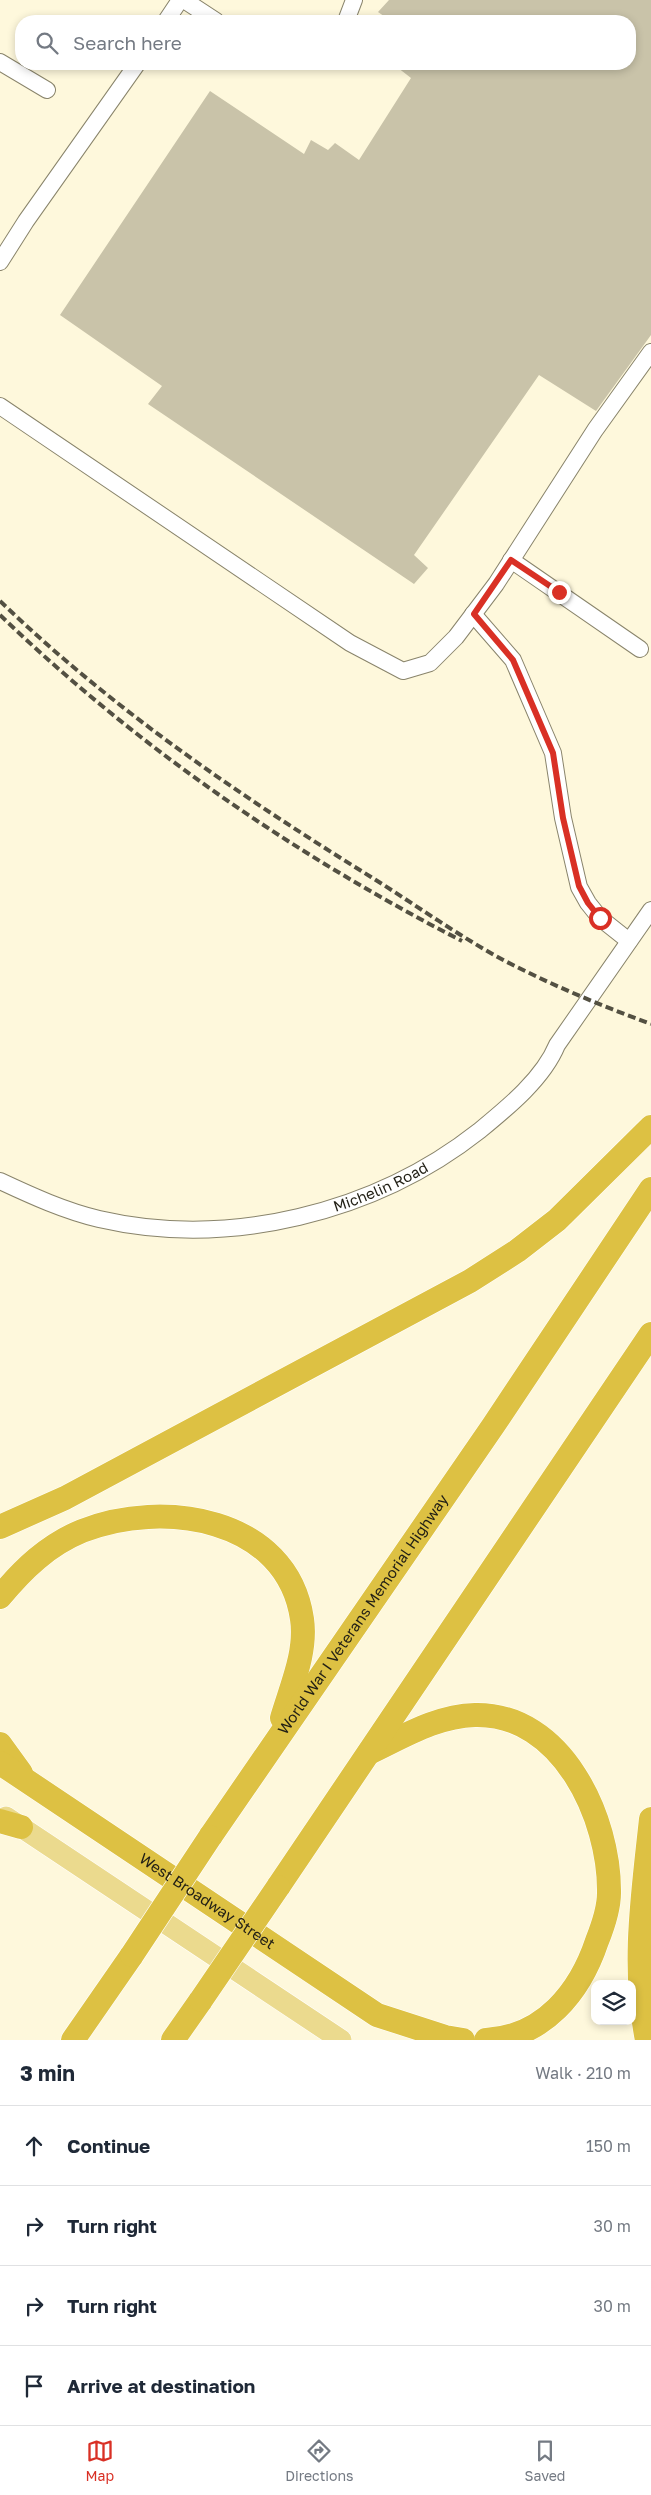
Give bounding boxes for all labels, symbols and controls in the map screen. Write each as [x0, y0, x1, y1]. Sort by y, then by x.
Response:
search box [15, 15, 636, 70]
icon: search [33, 29, 61, 57]
text: Search here [73, 31, 182, 54]
route end [548, 581, 571, 604]
route start [589, 907, 612, 930]
street label: Michelin Road [331, 1158, 431, 1215]
street label: World War I Veterans Memorial Highway [273, 1490, 452, 1738]
street label: West Broadway Street [136, 1849, 279, 1952]
map controls [591, 1980, 636, 2025]
button: layers [591, 1980, 636, 2025]
text: 3 min [20, 2060, 75, 2086]
text: Walk · 210 m [535, 2063, 631, 2083]
icon: ahead [20, 2132, 48, 2160]
text: Continue [67, 2134, 150, 2157]
text: 150 m [586, 2136, 631, 2156]
icon: right [20, 2212, 48, 2240]
text: Turn right [67, 2214, 157, 2237]
text: 30 m [594, 2216, 631, 2236]
icon: right [20, 2292, 48, 2320]
text: Turn right [67, 2294, 157, 2317]
text: 30 m [594, 2296, 631, 2316]
icon: arrive [20, 2372, 48, 2400]
text: Arrive at destination [67, 2374, 255, 2397]
tab: Map [86, 2437, 114, 2484]
tab: Directions [285, 2437, 354, 2484]
tab: Saved [525, 2437, 565, 2484]

